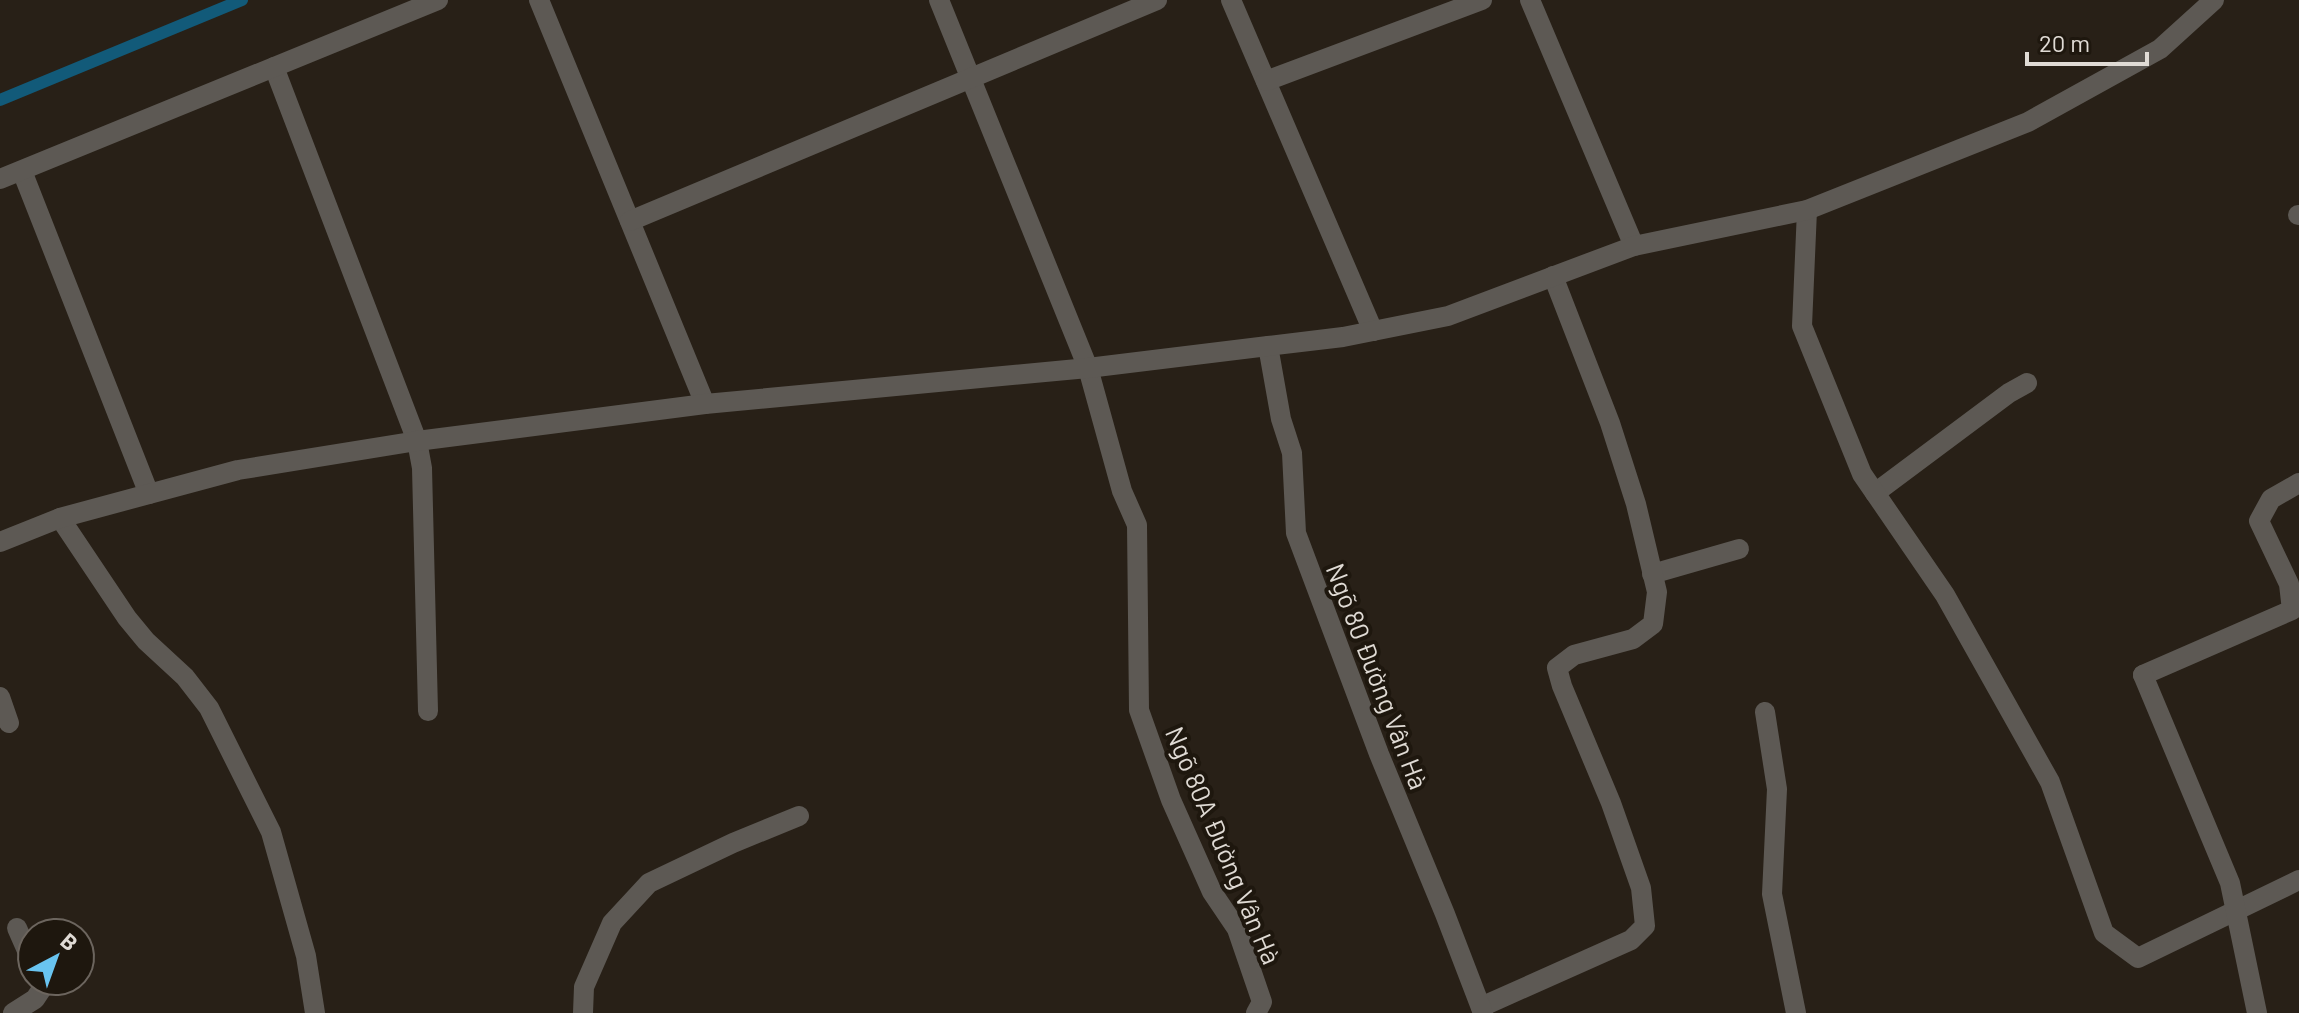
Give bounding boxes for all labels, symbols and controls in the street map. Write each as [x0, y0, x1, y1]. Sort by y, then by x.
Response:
scale bar [2027, 16, 2147, 66]
text: 20 m [2039, 28, 2090, 57]
street label: Ngõ 80 Đường Vân Hà [1321, 559, 1435, 793]
street label: Ngõ 80A Đường Vân Hà [1160, 722, 1288, 968]
north arrow [16, 917, 96, 997]
text: B [56, 927, 83, 955]

